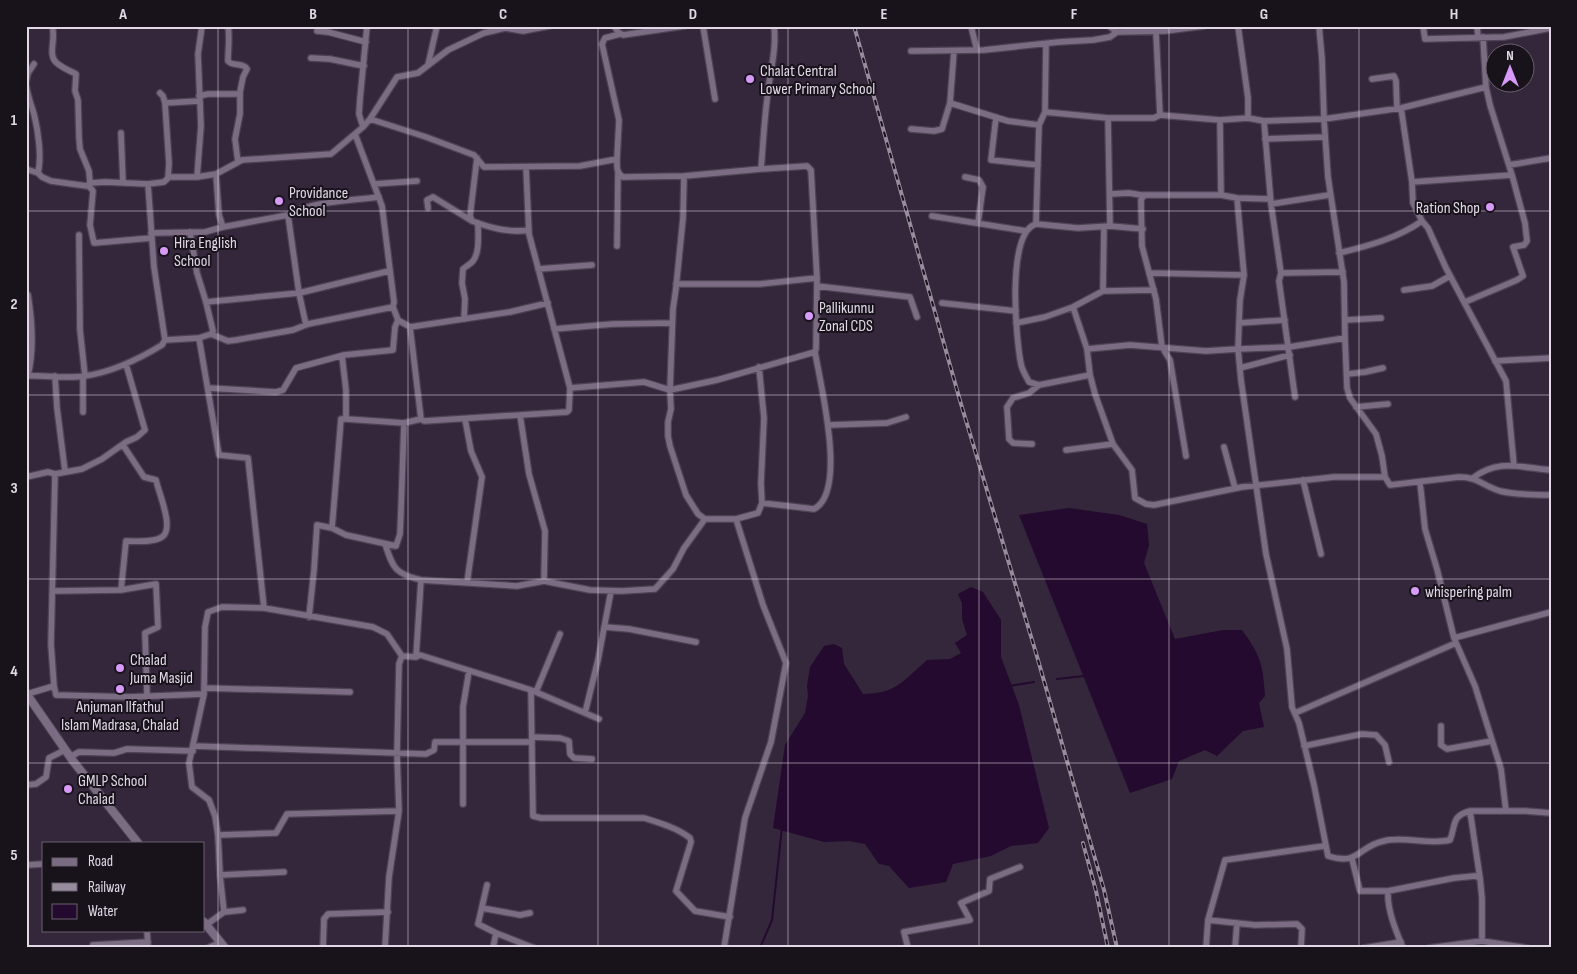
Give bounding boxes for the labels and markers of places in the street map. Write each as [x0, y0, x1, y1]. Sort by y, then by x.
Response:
place label: Chalat Central Lower Primary School [760, 62, 875, 99]
marker: Chalat Central Lower Primary School [744, 73, 756, 85]
place label: Providance School [289, 184, 348, 221]
marker: Providance School [273, 195, 285, 207]
place label: Ration Shop [1416, 199, 1480, 218]
marker: Ration Shop [1484, 201, 1496, 213]
place label: Hira English School [174, 234, 237, 271]
marker: Hira English School [158, 245, 170, 257]
place label: Pallikunnu Zonal CDS [819, 299, 874, 336]
marker: Pallikunnu Zonal CDS [803, 310, 815, 322]
place label: whispering palm [1425, 583, 1512, 602]
marker: whispering palm [1409, 585, 1421, 597]
place label: Chalad Juma Masjid [129, 651, 193, 688]
marker: Chalad Juma Masjid [114, 662, 126, 674]
marker: Anjuman Ilfathul Islam Madrasa, Chalad [114, 683, 126, 695]
place label: Anjuman Ilfathul Islam Madrasa, Chalad [61, 698, 179, 735]
place label: GMLP School Chalad [78, 772, 147, 809]
marker: GMLP School Chalad [62, 783, 74, 795]

